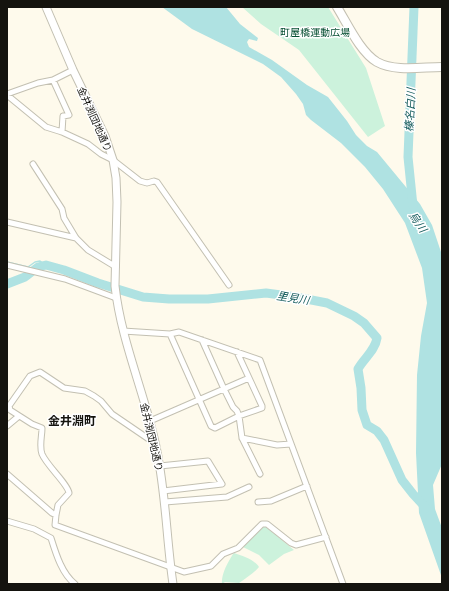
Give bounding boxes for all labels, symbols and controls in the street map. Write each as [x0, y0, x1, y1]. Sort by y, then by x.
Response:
park label: 町屋橋運動広場 [280, 27, 350, 38]
street label: 金井渕団地通り [75, 85, 114, 153]
water label: 榛名白川 [403, 87, 418, 132]
water label: 烏川 [406, 210, 430, 236]
water label: 里見川 [276, 289, 311, 308]
street label: 金井渕団地通り [138, 402, 165, 472]
district label: 金井淵町 [48, 414, 96, 428]

